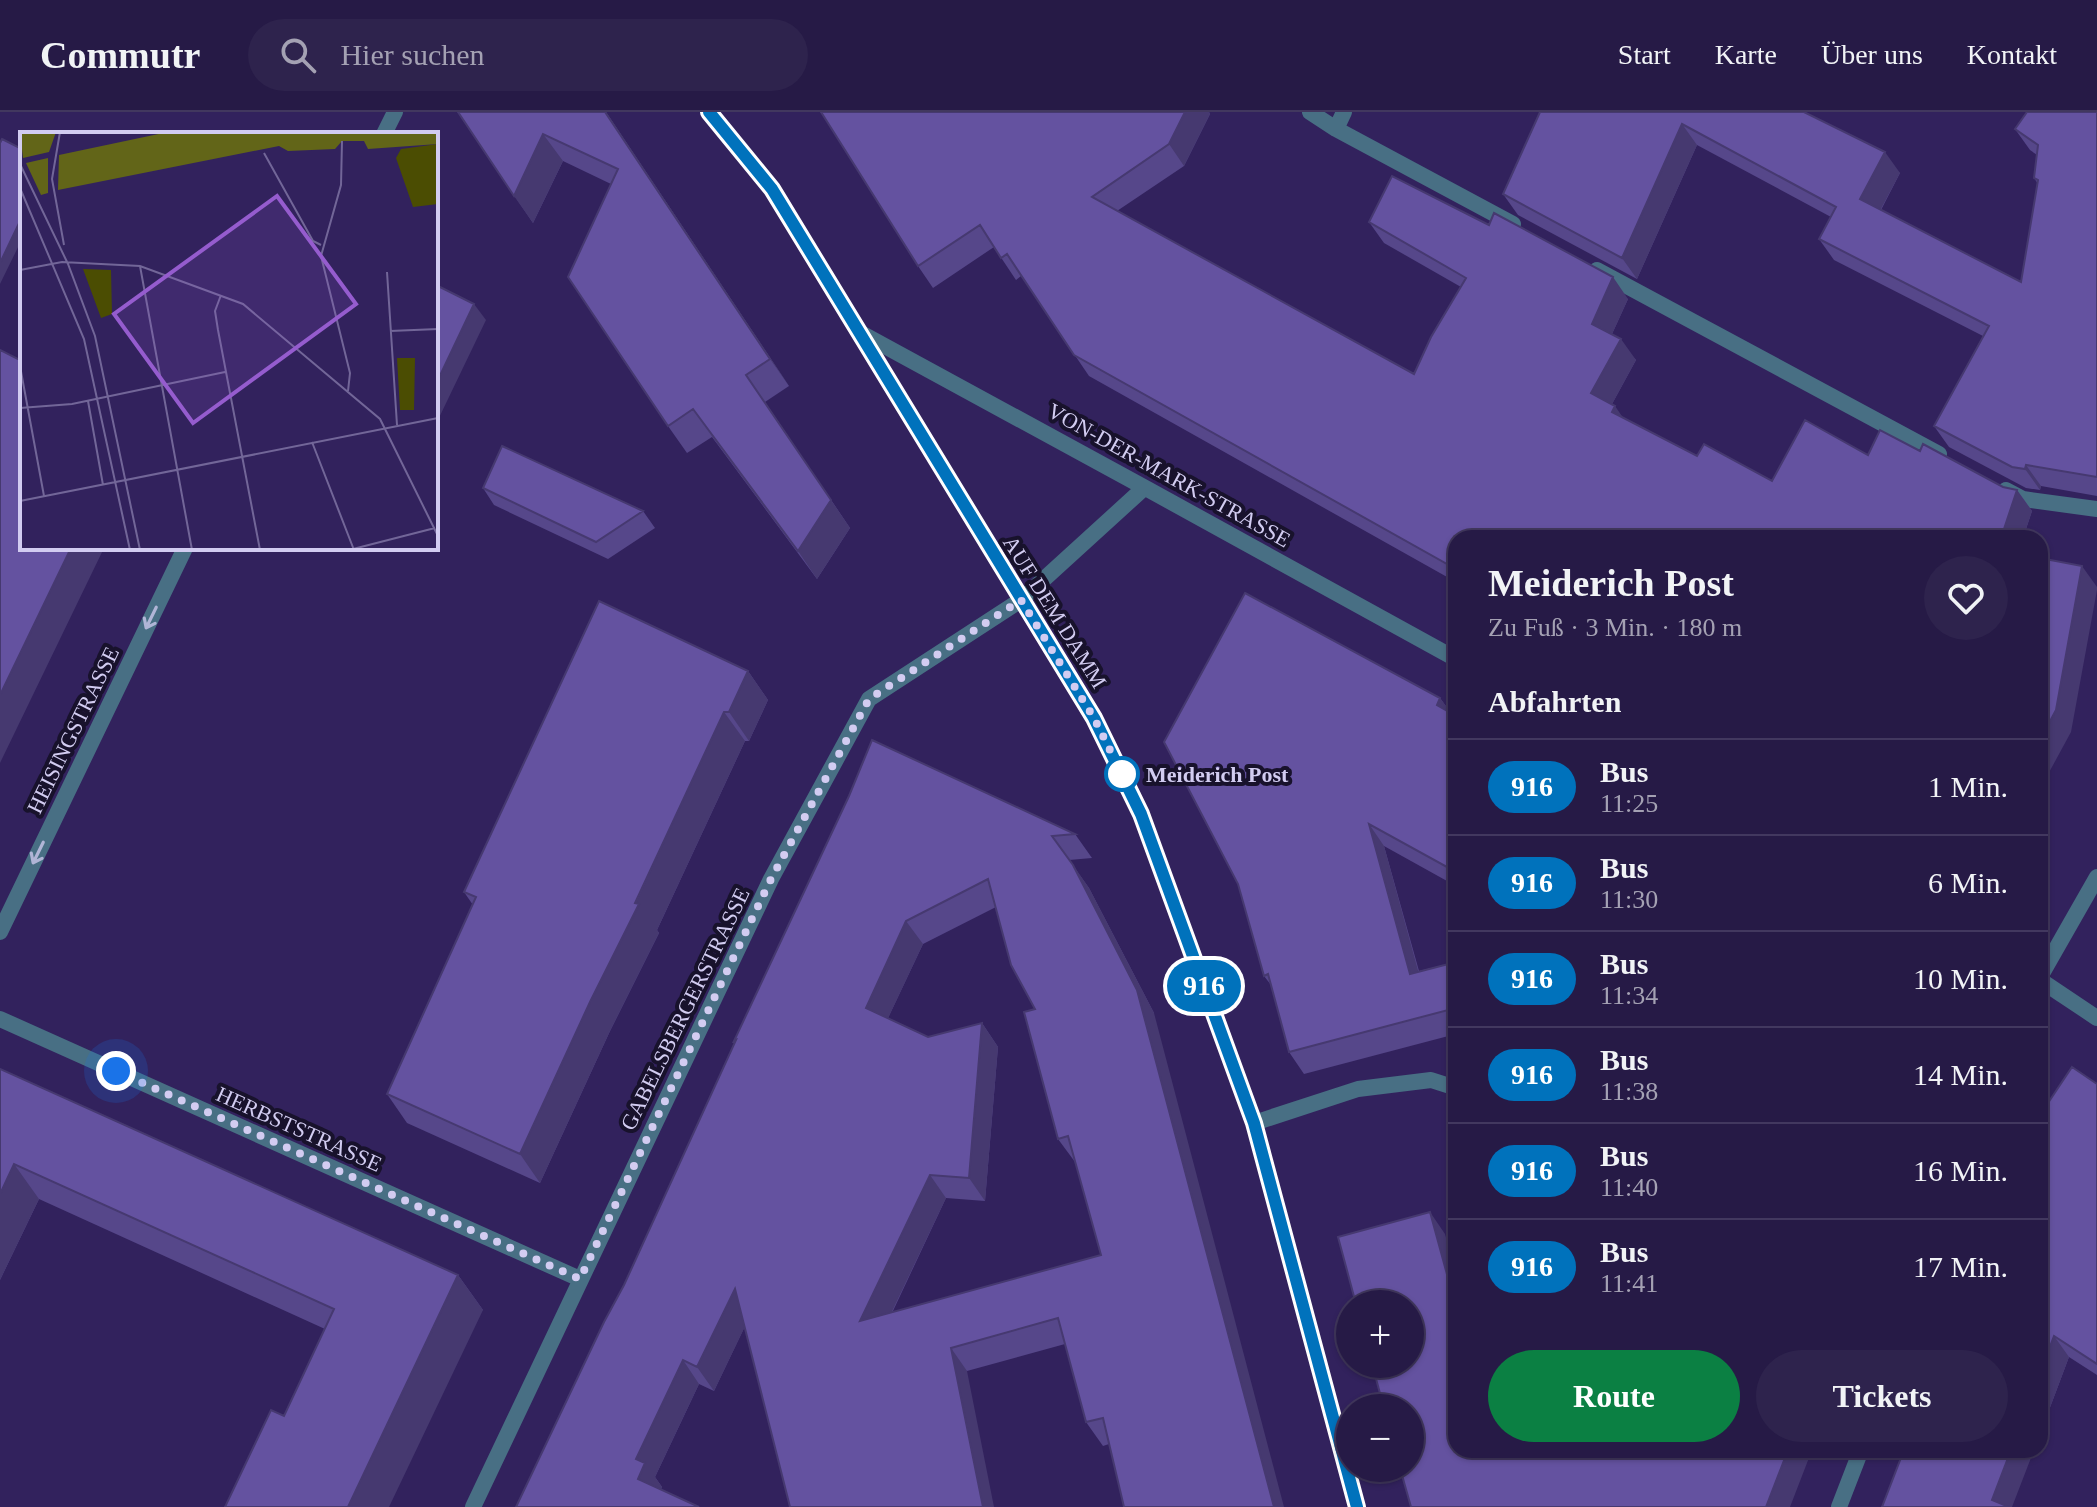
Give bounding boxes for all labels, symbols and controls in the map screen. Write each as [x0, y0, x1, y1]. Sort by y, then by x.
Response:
search box [248, 19, 808, 91]
icon: search [276, 33, 320, 77]
text: Commutr [40, 34, 200, 76]
text: Hier suchen [340, 38, 485, 71]
text: Start [1618, 39, 1671, 70]
text: Karte [1715, 39, 1777, 70]
text: Über uns [1821, 39, 1923, 70]
text: Kontakt [1967, 39, 2057, 70]
inset map [20, 132, 438, 550]
street label: VON-DER-MARK-STRASSE [1043, 398, 1295, 552]
street label: AUF DEM DAMM [998, 531, 1112, 693]
button: heart [1924, 556, 2008, 640]
text: Meiderich Post [1488, 562, 1734, 604]
one-way arrow [143, 606, 158, 630]
text: Zu Fuß · 3 Min. · 180 m [1488, 613, 1742, 642]
street label: HEISINGSTRASSE [22, 643, 124, 817]
text: Abfahrten [1488, 685, 1621, 718]
text: Bus [1600, 755, 1648, 788]
marker: Meiderich Post [1105, 757, 1139, 791]
place label: Meiderich Post [1146, 762, 1289, 787]
text: 1 Min. [1928, 770, 2008, 803]
text: 916 [1511, 771, 1553, 802]
text: 11:25 [1600, 789, 1658, 818]
one-way arrow [30, 840, 45, 864]
text: Bus [1600, 851, 1648, 884]
text: 6 Min. [1928, 866, 2008, 899]
text: 916 [1511, 867, 1553, 898]
street label: GABELSBERGERSTRASSE [615, 884, 755, 1134]
text: 11:30 [1600, 885, 1658, 914]
text: Bus [1600, 947, 1648, 980]
line badge: 916 [1158, 960, 1250, 1012]
text: 10 Min. [1913, 962, 2008, 995]
text: 916 [1511, 963, 1553, 994]
text: 916 [1183, 970, 1225, 1001]
text: 11:34 [1600, 981, 1658, 1010]
text: Bus [1600, 1043, 1648, 1076]
your location [96, 1051, 136, 1091]
text: 14 Min. [1913, 1058, 2008, 1091]
text: 916 [1511, 1059, 1553, 1090]
text: 11:38 [1600, 1077, 1658, 1106]
street label: HERBSTSTRASSE [212, 1081, 386, 1177]
text: Bus [1600, 1139, 1648, 1172]
text: 16 Min. [1913, 1154, 2008, 1187]
text: 916 [1511, 1155, 1553, 1186]
text: 11:40 [1600, 1173, 1658, 1202]
text: Bus [1600, 1235, 1648, 1268]
text: 17 Min. [1913, 1250, 2008, 1283]
text: 916 [1511, 1251, 1553, 1282]
text: 11:41 [1600, 1269, 1658, 1298]
map controls [1336, 1290, 1424, 1482]
button: + [1336, 1290, 1424, 1378]
button: Route [1488, 1350, 1740, 1442]
button: Tickets [1756, 1350, 2008, 1442]
button: − [1336, 1394, 1424, 1482]

